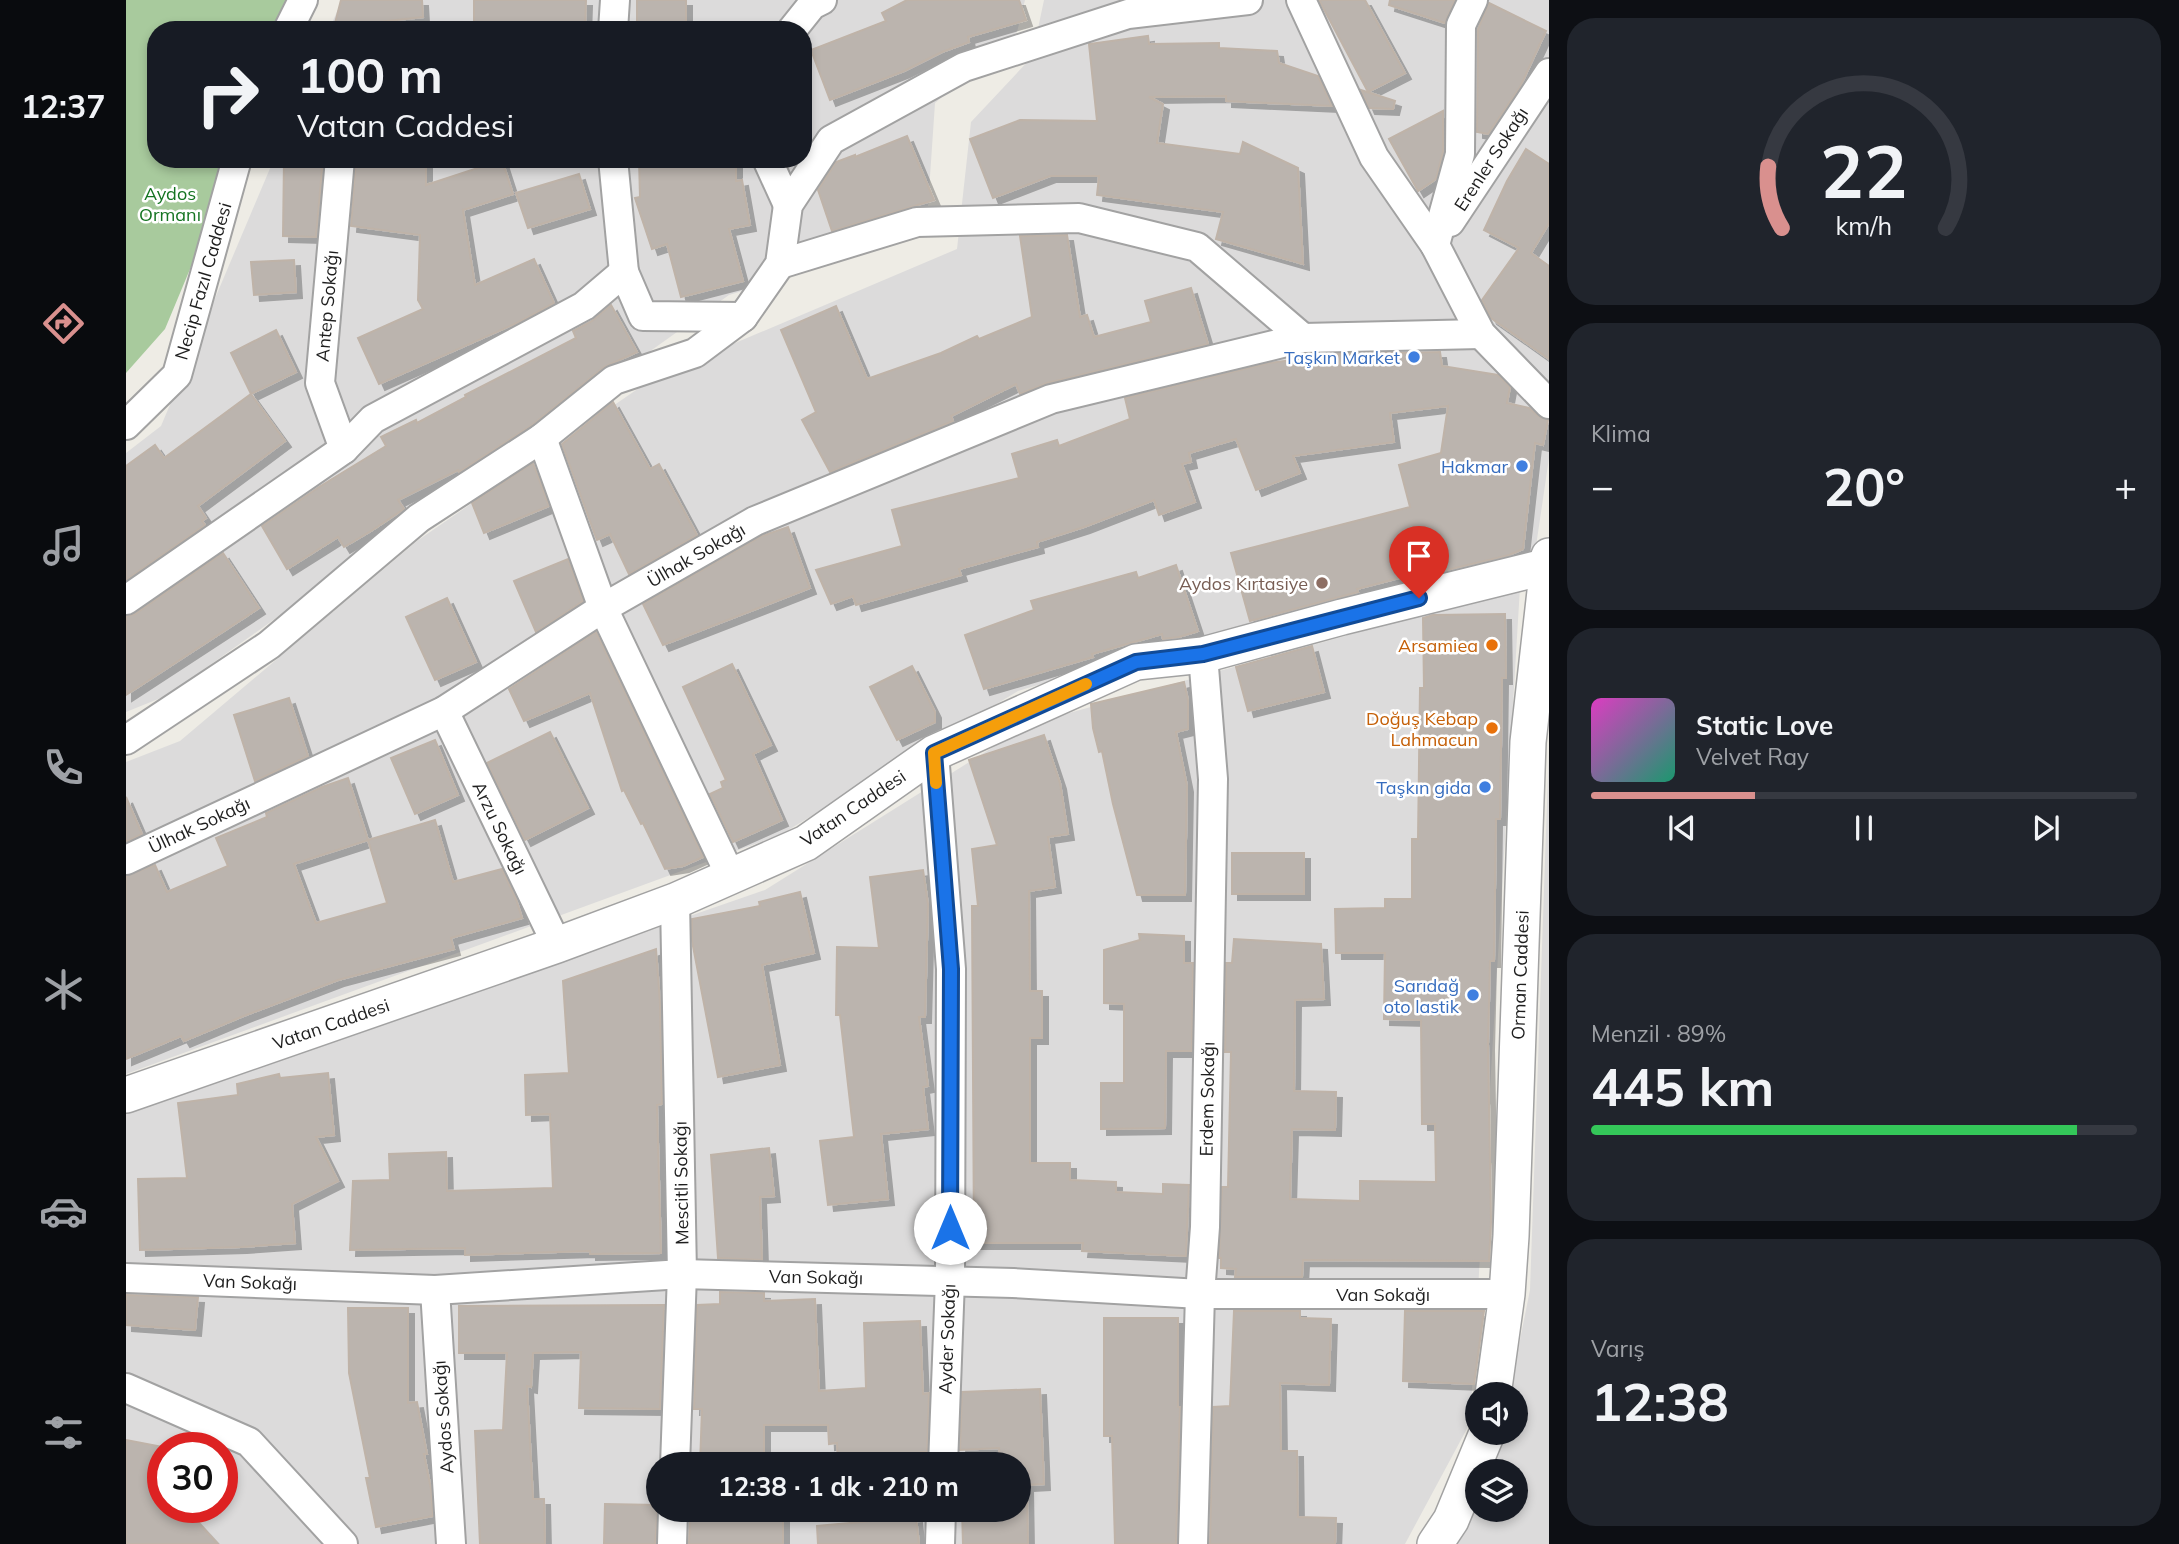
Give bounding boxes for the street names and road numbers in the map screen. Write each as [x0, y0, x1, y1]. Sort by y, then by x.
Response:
street label: Erenler Sokağı [1449, 103, 1533, 215]
street label: Necip Fazıl Caddesi [170, 200, 236, 362]
street label: Antep Sokağı [311, 249, 343, 363]
street label: Ülhak Sokağı [643, 518, 749, 592]
street label: Vatan Caddesi [796, 764, 910, 852]
street label: Arzu Sokağı [468, 778, 532, 878]
street label: Ülhak Sokağı [145, 791, 253, 859]
street label: Orman Caddesi [1506, 910, 1534, 1040]
street label: Vatan Caddesi [270, 993, 392, 1055]
street label: Erdem Sokağı [1195, 1041, 1219, 1157]
street label: Mescitli Sokağı [668, 1121, 694, 1245]
street label: Van Sokağı [769, 1265, 863, 1289]
street label: Van Sokağı [203, 1269, 297, 1295]
street label: Ayder Sokağı [934, 1283, 960, 1395]
street label: Van Sokağı [1336, 1283, 1430, 1306]
street label: Aydos Sokağı [428, 1360, 458, 1474]

